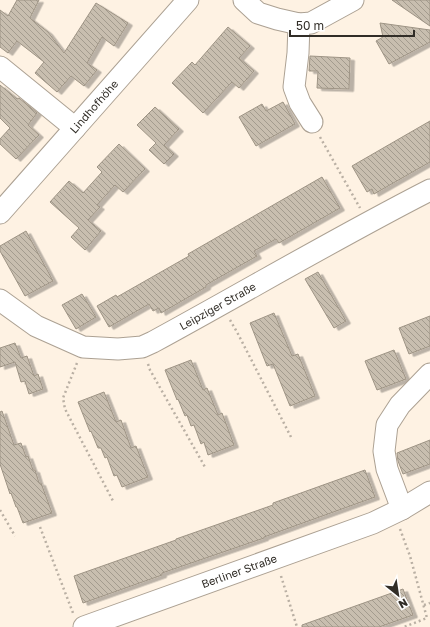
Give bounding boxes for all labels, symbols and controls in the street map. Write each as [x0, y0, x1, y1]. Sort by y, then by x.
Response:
scale bar [290, 12, 414, 38]
text: 50 m [296, 18, 324, 33]
street label: Lindhofhöhe [67, 77, 120, 135]
street label: Leipziger Straße [177, 279, 258, 332]
street label: Berliner Straße [200, 551, 279, 590]
north arrow [378, 575, 418, 615]
text: N [396, 596, 410, 612]

